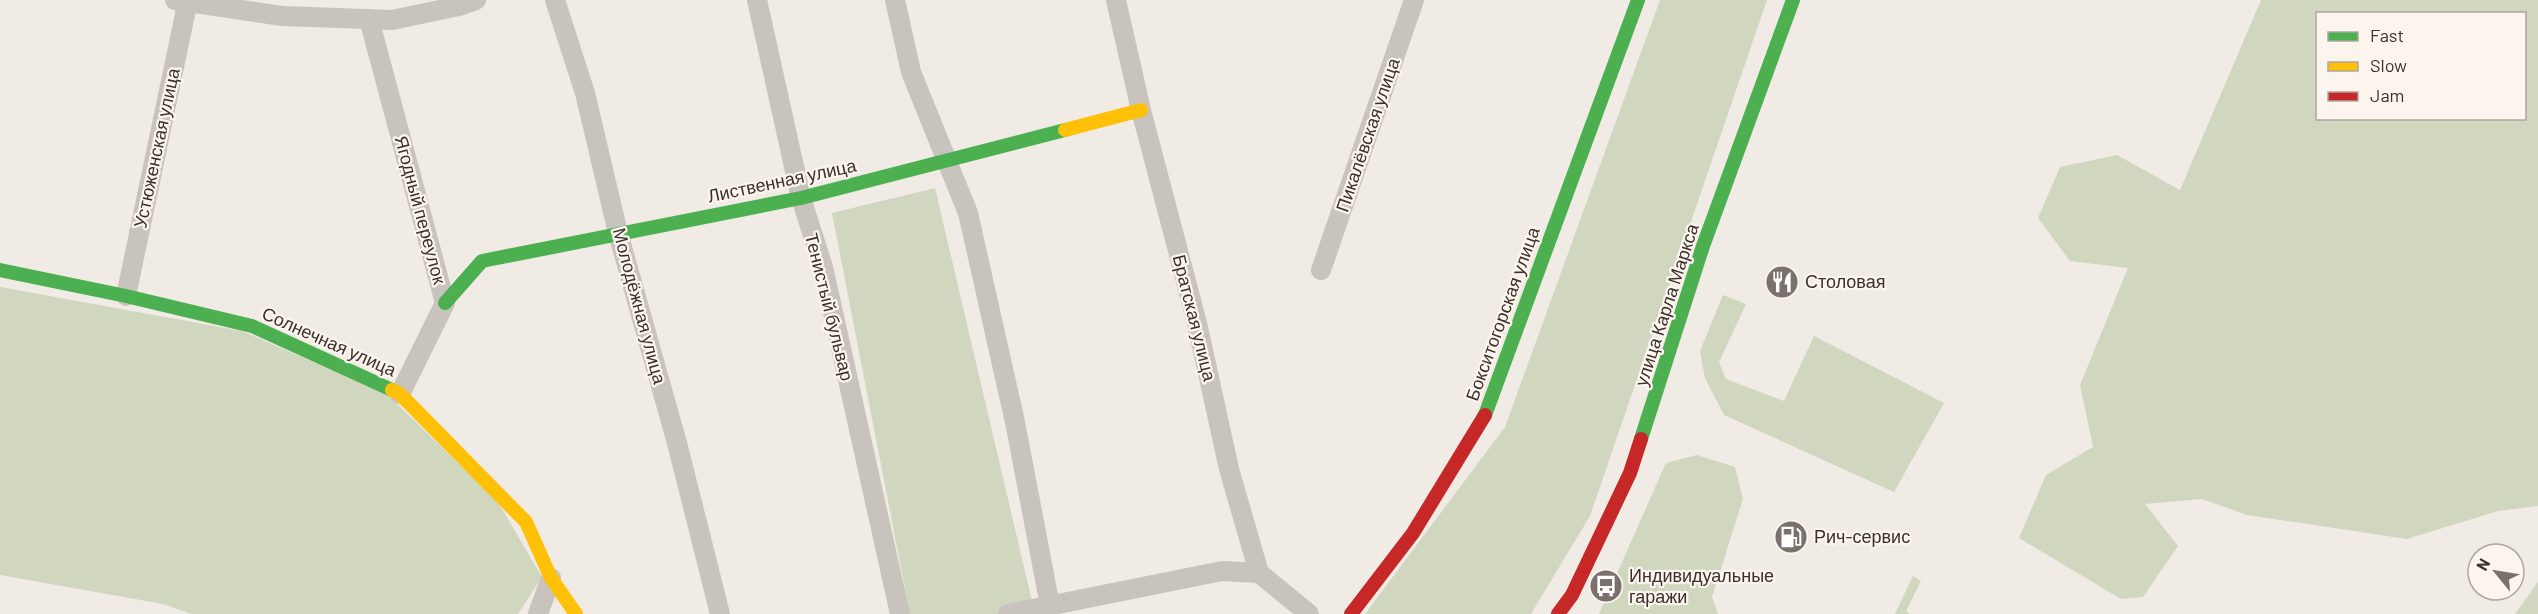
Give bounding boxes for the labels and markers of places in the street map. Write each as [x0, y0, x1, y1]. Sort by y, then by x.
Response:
restaurant icon: Столовая [1764, 264, 1800, 300]
place label: Столовая [1805, 270, 1886, 292]
fuel station icon: Рич-сервис [1773, 519, 1809, 555]
place label: Рич-сервис [1814, 525, 1910, 547]
place label: Индивидуальные гаражи [1629, 564, 1774, 607]
bus stop icon: Индивидуальные гаражи [1588, 568, 1624, 604]

